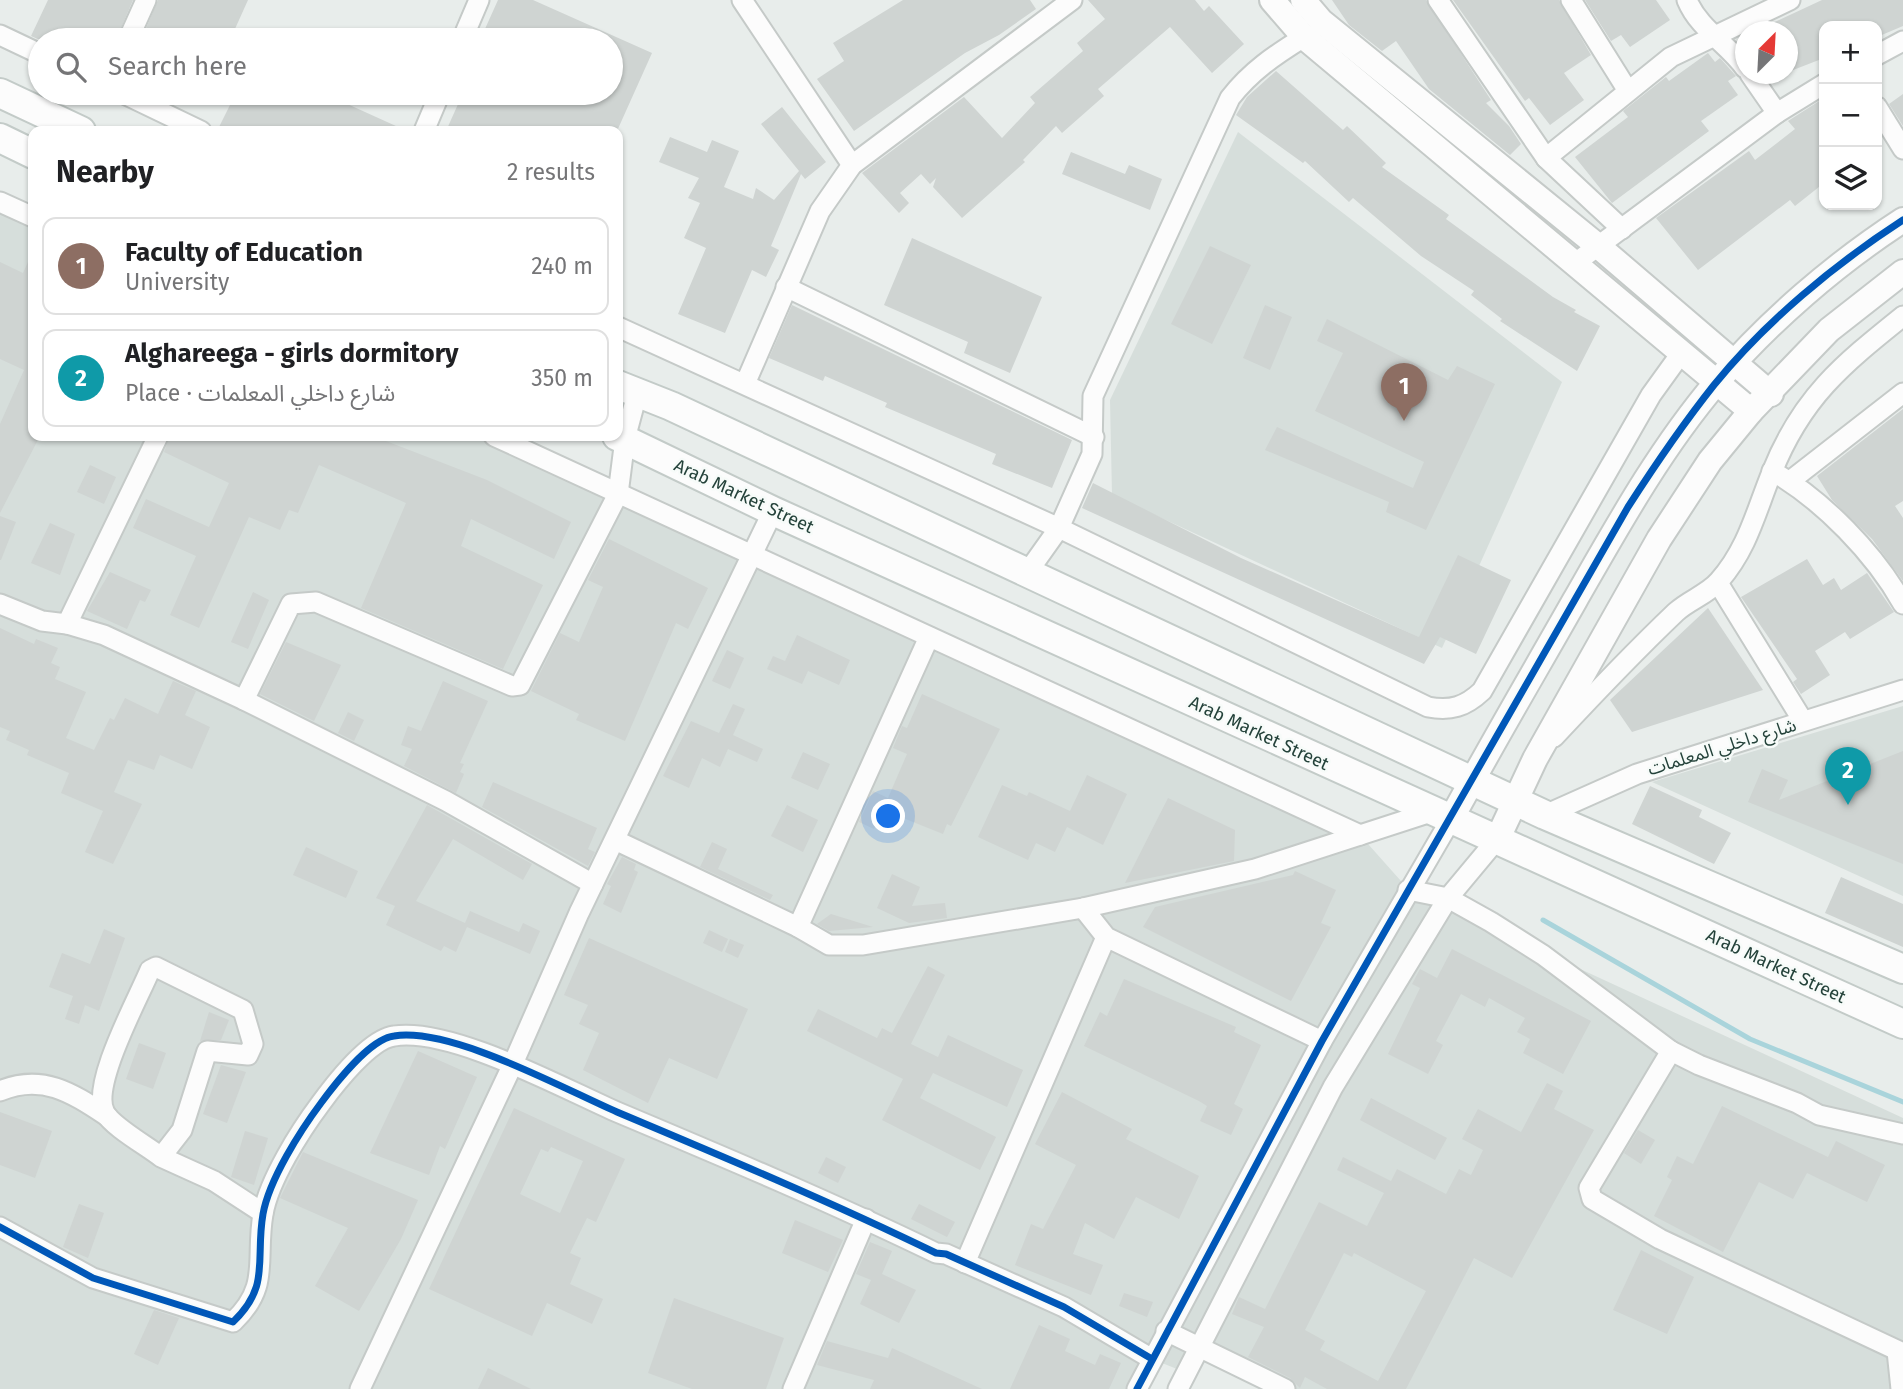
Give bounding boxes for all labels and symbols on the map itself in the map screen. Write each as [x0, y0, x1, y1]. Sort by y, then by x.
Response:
north arrow [1735, 21, 1798, 84]
pin: 1 [1381, 363, 1427, 421]
street label: Arab Market Street [671, 454, 818, 538]
street label: Arab Market Street [1186, 691, 1333, 775]
street label: شارع داخلي المعلمات [1645, 714, 1800, 783]
pin: 2 [1825, 747, 1871, 805]
your location [871, 799, 905, 833]
street label: Arab Market Street [1703, 924, 1850, 1008]

